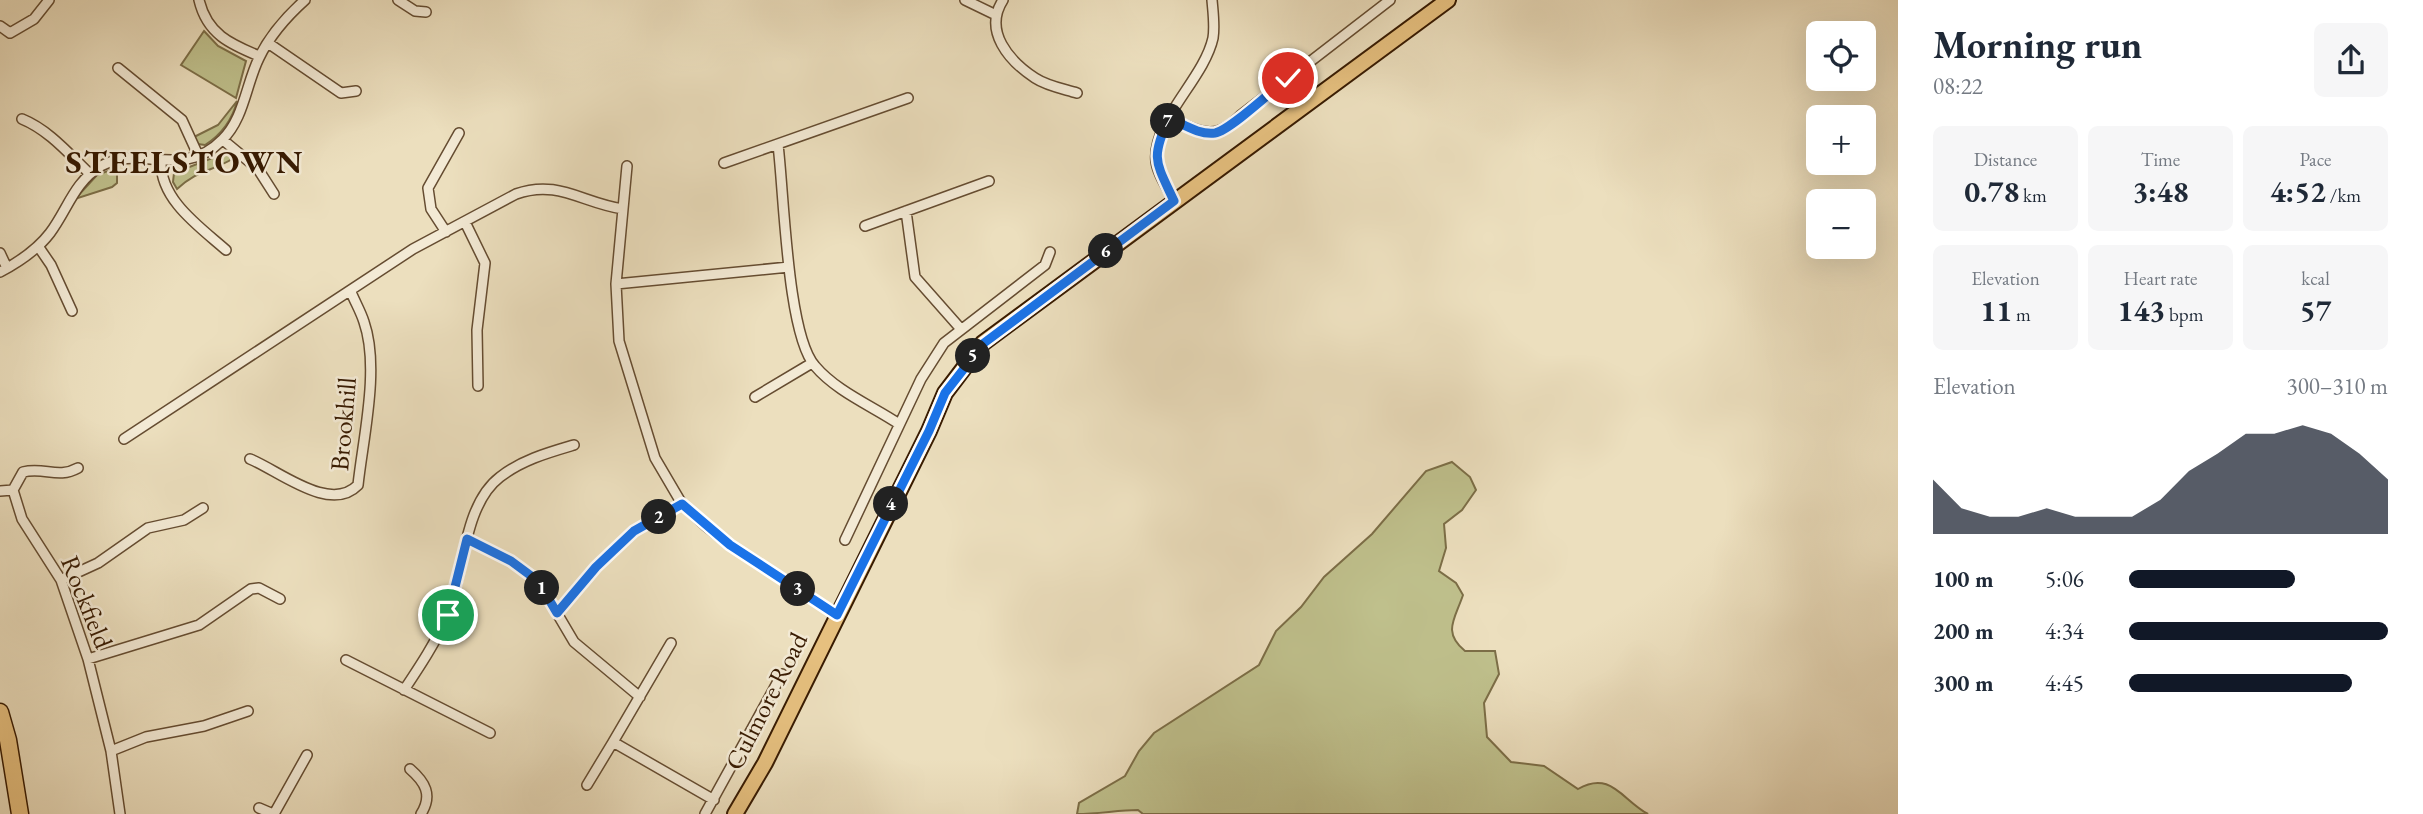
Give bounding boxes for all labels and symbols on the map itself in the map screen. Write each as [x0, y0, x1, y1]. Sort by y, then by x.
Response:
pin [1258, 48, 1318, 108]
pin: 7 [1150, 104, 1186, 138]
district label: STEELSTOWN [65, 140, 305, 183]
pin: 6 [1088, 233, 1124, 268]
pin: 5 [956, 338, 990, 374]
street label: Brookhill [322, 376, 364, 472]
pin: 4 [874, 486, 908, 522]
pin: 2 [642, 500, 676, 534]
street label: Rockfield [53, 551, 121, 654]
pin: 1 [524, 570, 560, 606]
pin: 3 [780, 572, 816, 606]
pin [418, 585, 478, 645]
street label: Culmore Road [717, 626, 816, 776]

